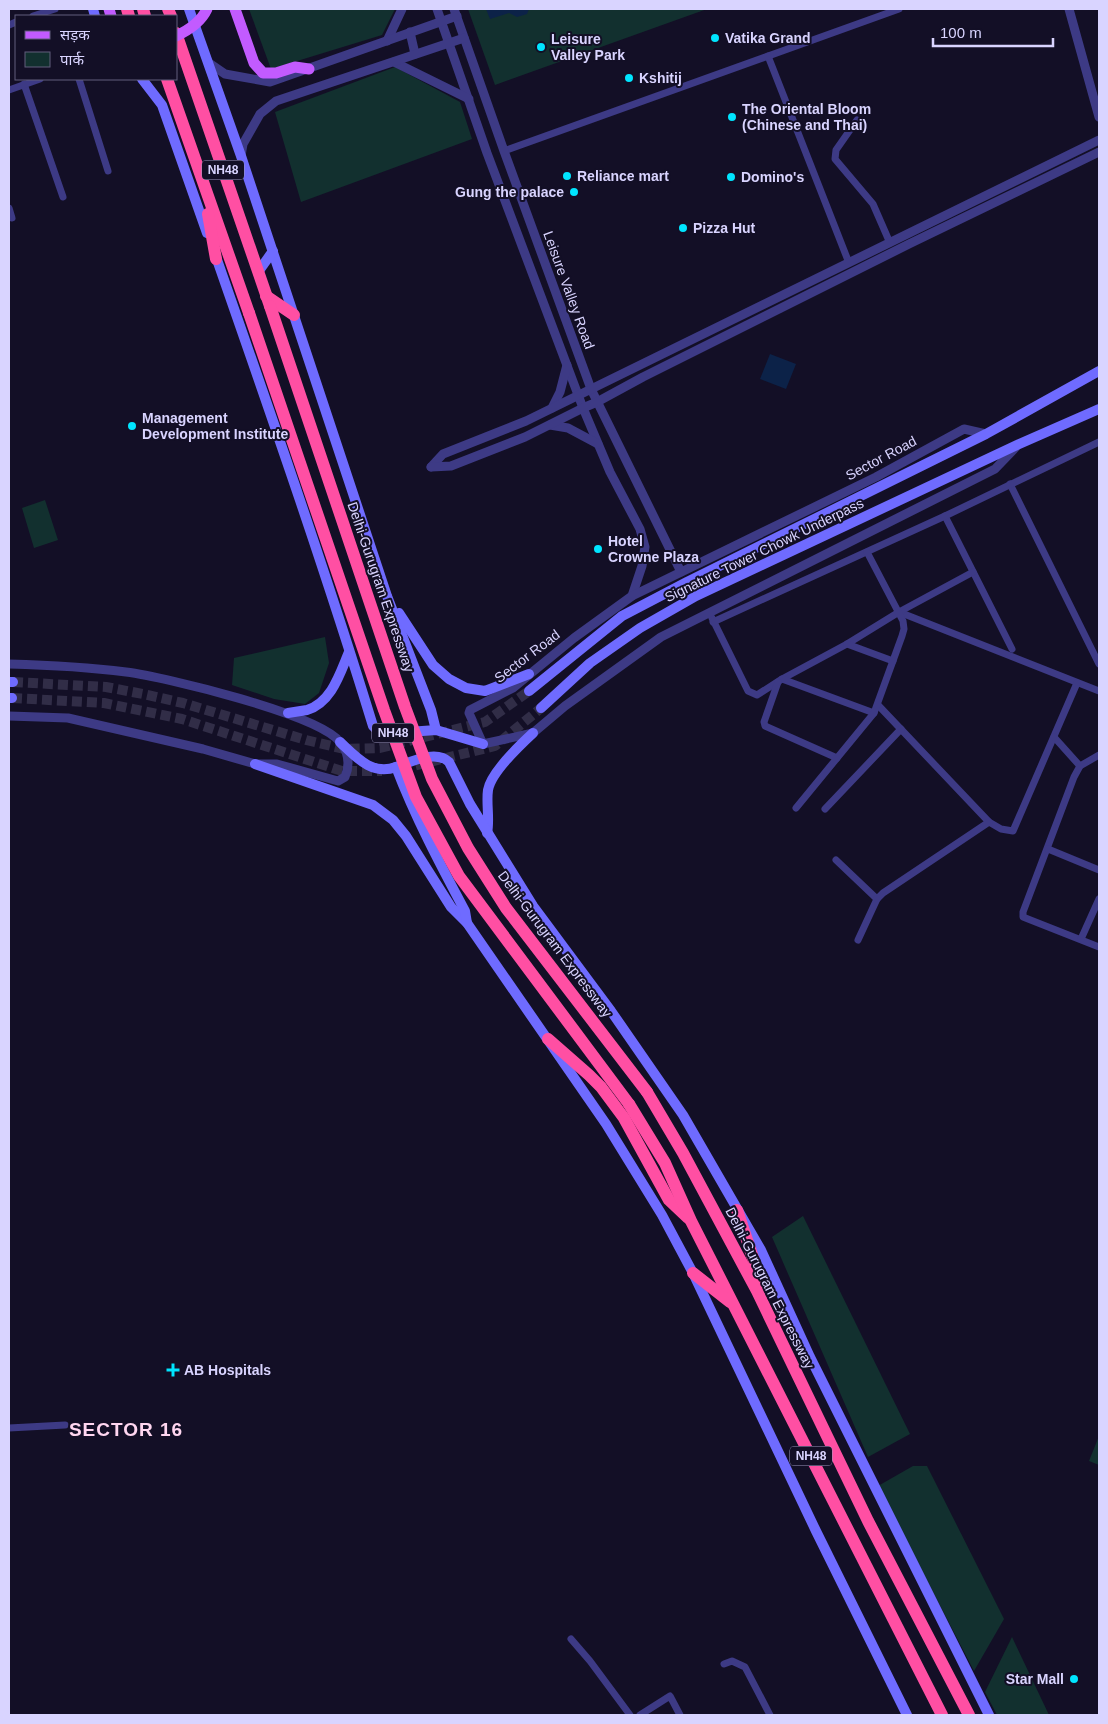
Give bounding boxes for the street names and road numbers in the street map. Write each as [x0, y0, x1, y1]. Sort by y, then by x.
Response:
road number: NH48 [202, 160, 244, 180]
street label: Leisure Valley Road [540, 229, 598, 351]
street label: Sector Road [843, 433, 919, 483]
street label: Signature Tower Chowk Underpass [662, 495, 866, 605]
street label: Delhi-Gurugram Expressway [344, 500, 418, 674]
street label: Sector Road [491, 626, 563, 686]
road number: NH48 [372, 724, 414, 742]
street label: Delhi-Gurugram Expressway [495, 868, 615, 1020]
street label: Delhi-Gurugram Expressway [722, 1205, 818, 1371]
road number: NH48 [790, 1446, 832, 1465]

